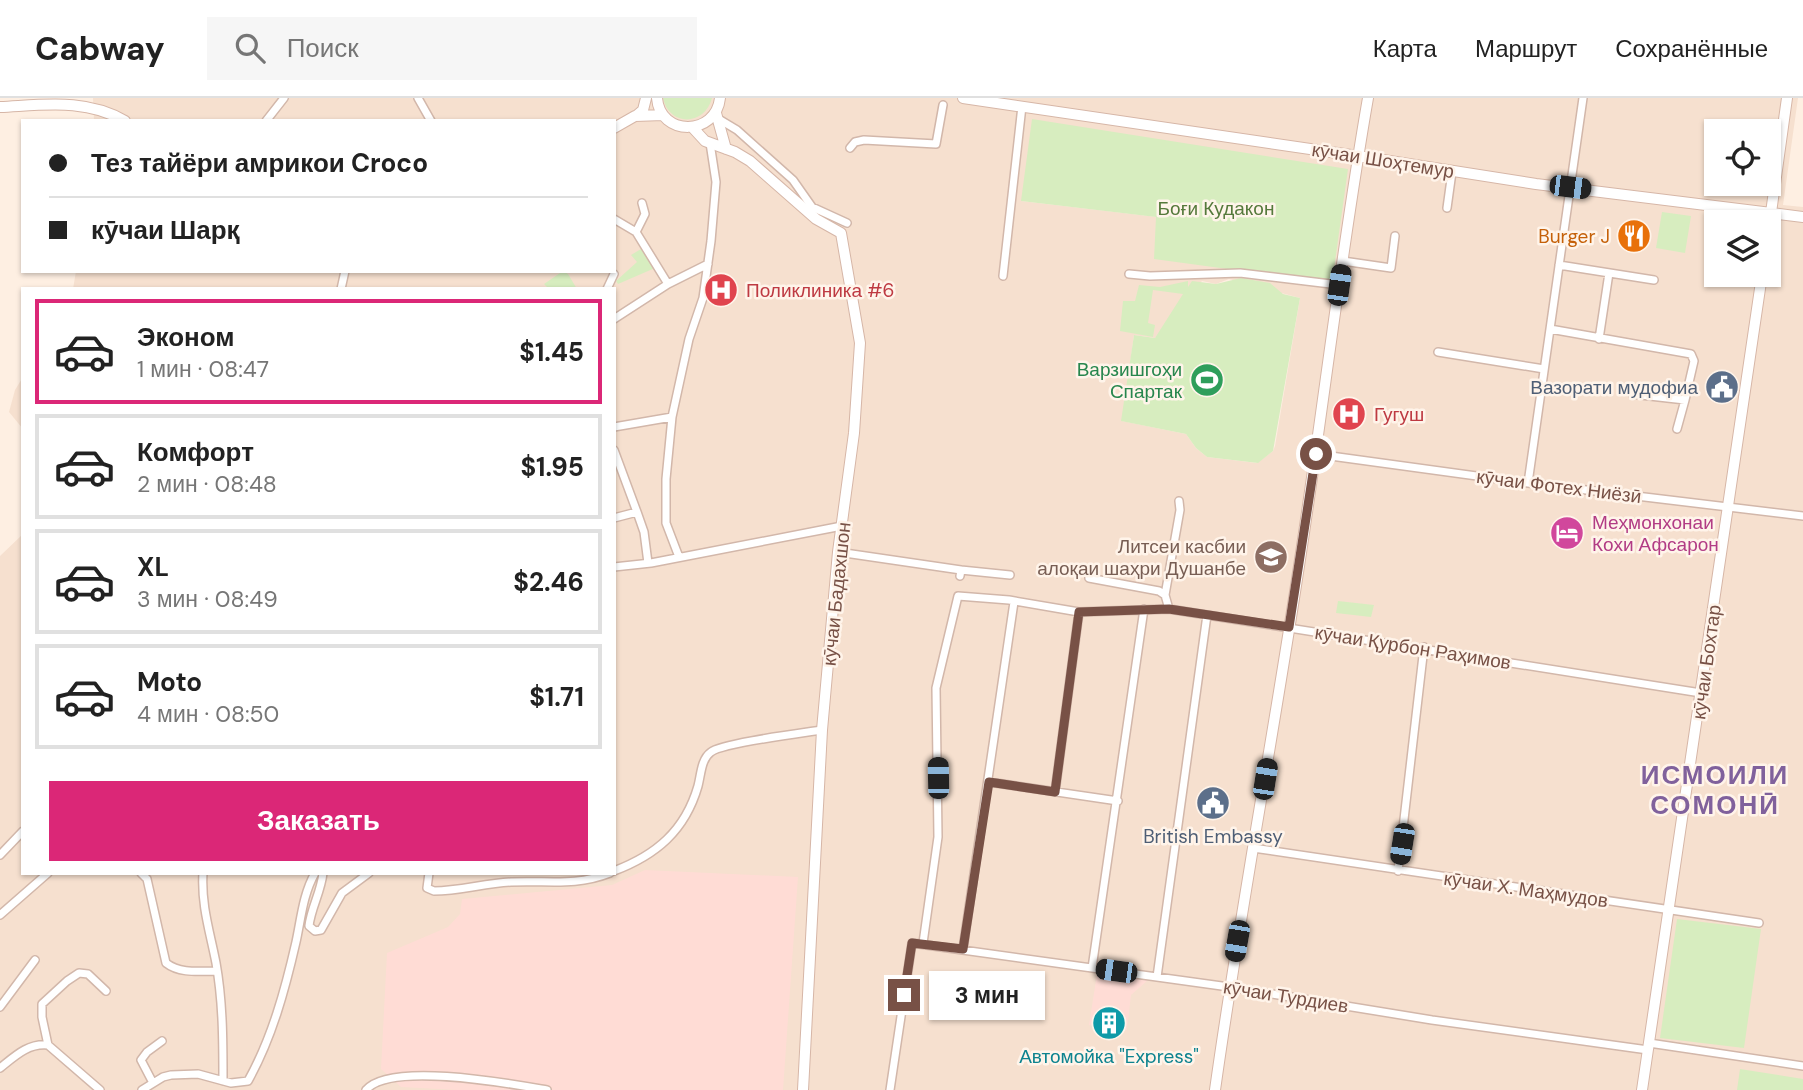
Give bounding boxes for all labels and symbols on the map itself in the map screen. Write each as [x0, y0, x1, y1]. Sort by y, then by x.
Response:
street label: кӯчаи Шоҳтемур [1310, 137, 1456, 184]
car [1548, 174, 1593, 200]
park label: Боғи Кудакон [1158, 196, 1274, 221]
restaurant icon: Burger J [1615, 217, 1653, 255]
place label: Burger J [1538, 224, 1610, 249]
car [1326, 263, 1353, 307]
hospital icon: Поликлиника #6 [702, 271, 740, 309]
place label: Поликлиника #6 [746, 278, 894, 303]
place label: Варзишгоҳи Спартак [1077, 357, 1183, 404]
sports icon: Варзишгоҳи Спартак [1188, 361, 1226, 399]
public building icon: Вазорати мудофиа [1703, 368, 1741, 406]
place label: Вазорати мудофиа [1530, 375, 1698, 400]
hospital icon: Гугуш [1330, 395, 1368, 433]
place label: Гугуш [1374, 402, 1424, 427]
route start [1300, 438, 1332, 470]
street label: кӯчаи Фотех Ниёзӣ [1475, 464, 1643, 509]
place label: Меҳмонхонаи Кохи Афсарон [1592, 510, 1719, 557]
hotel icon: Меҳмонхонаи Кохи Афсарон [1548, 514, 1586, 552]
street label: кӯчаи Бадахшон [817, 521, 856, 667]
place label: Литсеи касбии алоқаи шаҳри Душанбе [1037, 534, 1246, 581]
school or university icon: Литсеи касбии алоқаи шаҳри Душанбе [1252, 538, 1290, 576]
street label: кӯчаи Бохтар [1686, 603, 1727, 721]
street label: кӯчаи Қурбон Раҳимов [1313, 620, 1513, 675]
car [928, 757, 949, 799]
car [1252, 757, 1279, 801]
district label: ИСМОИЛИ СОМОНӢ [1641, 758, 1789, 822]
public building icon: British Embassy [1194, 784, 1232, 822]
car [1389, 822, 1416, 866]
place label: British Embassy [1143, 824, 1283, 849]
street label: кӯчаи Х. Маҳмудов [1442, 866, 1610, 913]
car [1224, 918, 1251, 964]
car [1094, 958, 1139, 984]
callout: 3 мин [928, 970, 1044, 1020]
street label: кӯчаи Турдиев [1222, 974, 1350, 1019]
route end [888, 979, 920, 1011]
building icon: Автомойка "Express" [1090, 1004, 1128, 1042]
place label: Автомойка "Express" [1019, 1044, 1199, 1069]

